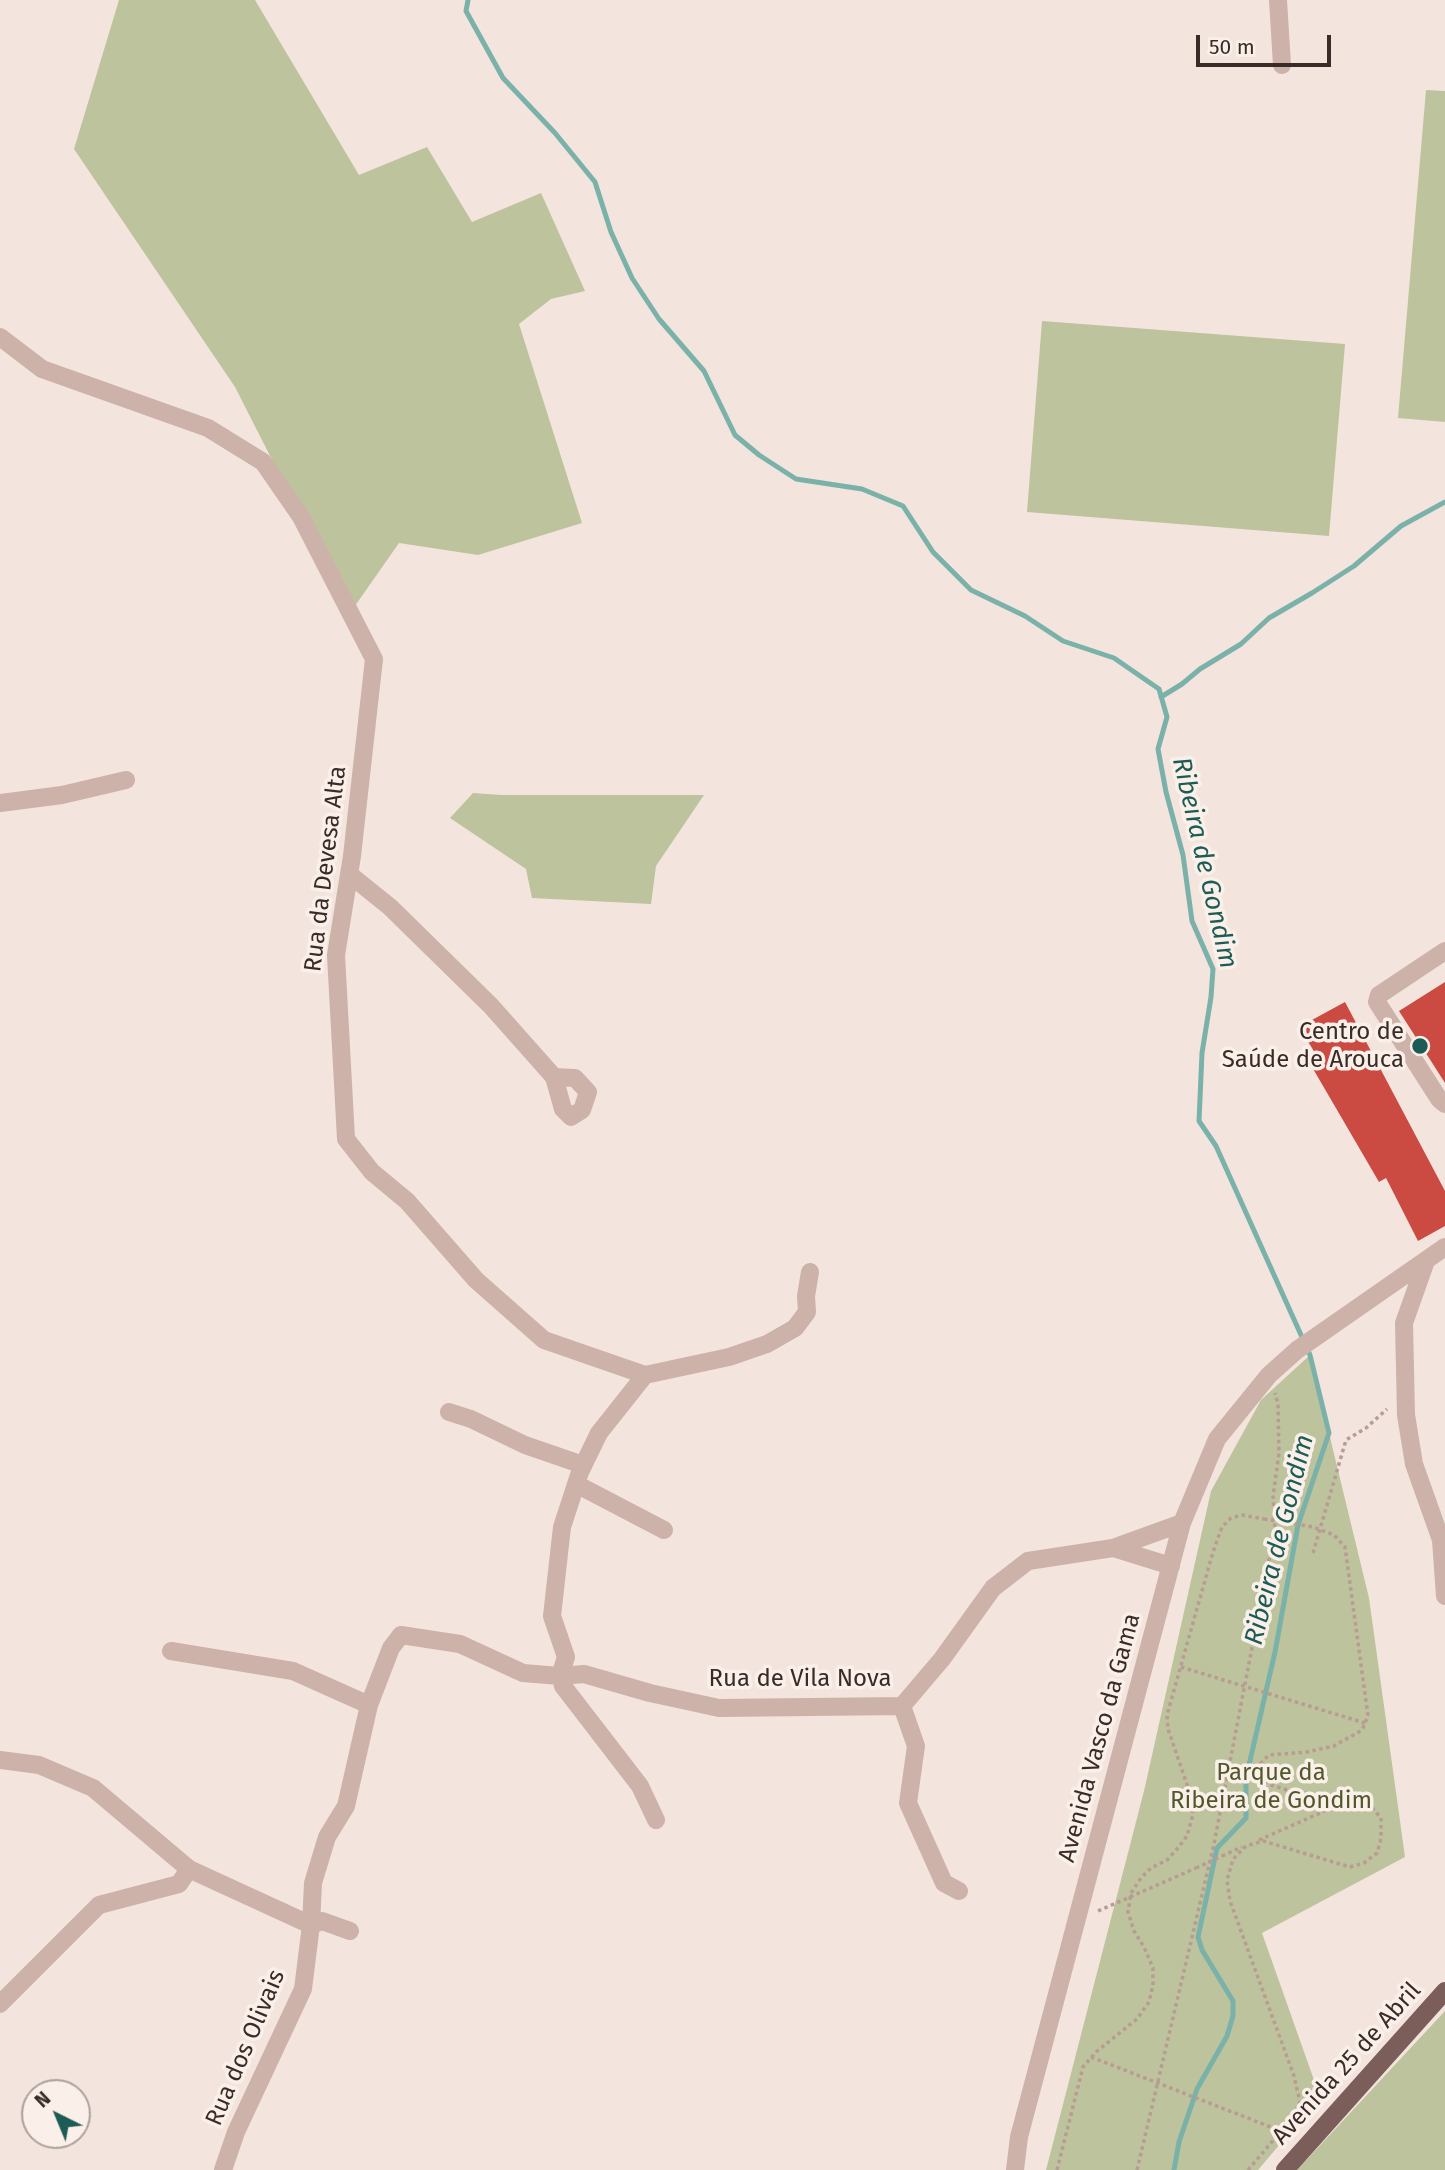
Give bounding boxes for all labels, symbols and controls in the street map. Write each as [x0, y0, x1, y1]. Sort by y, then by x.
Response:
scale bar [1200, 21, 1335, 65]
text: 50 m [1209, 34, 1255, 60]
water label: Ribeira de Gondim [1165, 754, 1243, 972]
street label: Rua da Devesa Alta [299, 764, 353, 974]
place label: Centro de Saúde de Arouca [1222, 1018, 1404, 1074]
marker: Centro de Saúde de Arouca [1410, 1036, 1430, 1056]
water label: Ribeira de Gondim [1239, 1432, 1321, 1648]
street label: Avenida Vasco da Gama [1053, 1610, 1147, 1866]
street label: Rua de Vila Nova [709, 1665, 891, 1693]
park label: Parque da Ribeira de Gondim [1170, 1759, 1372, 1815]
street label: Rua dos Olivais [200, 1966, 292, 2130]
street label: Avenida 25 de Abril [1267, 1977, 1427, 2151]
north arrow [21, 2079, 91, 2149]
text: N [30, 2087, 55, 2112]

